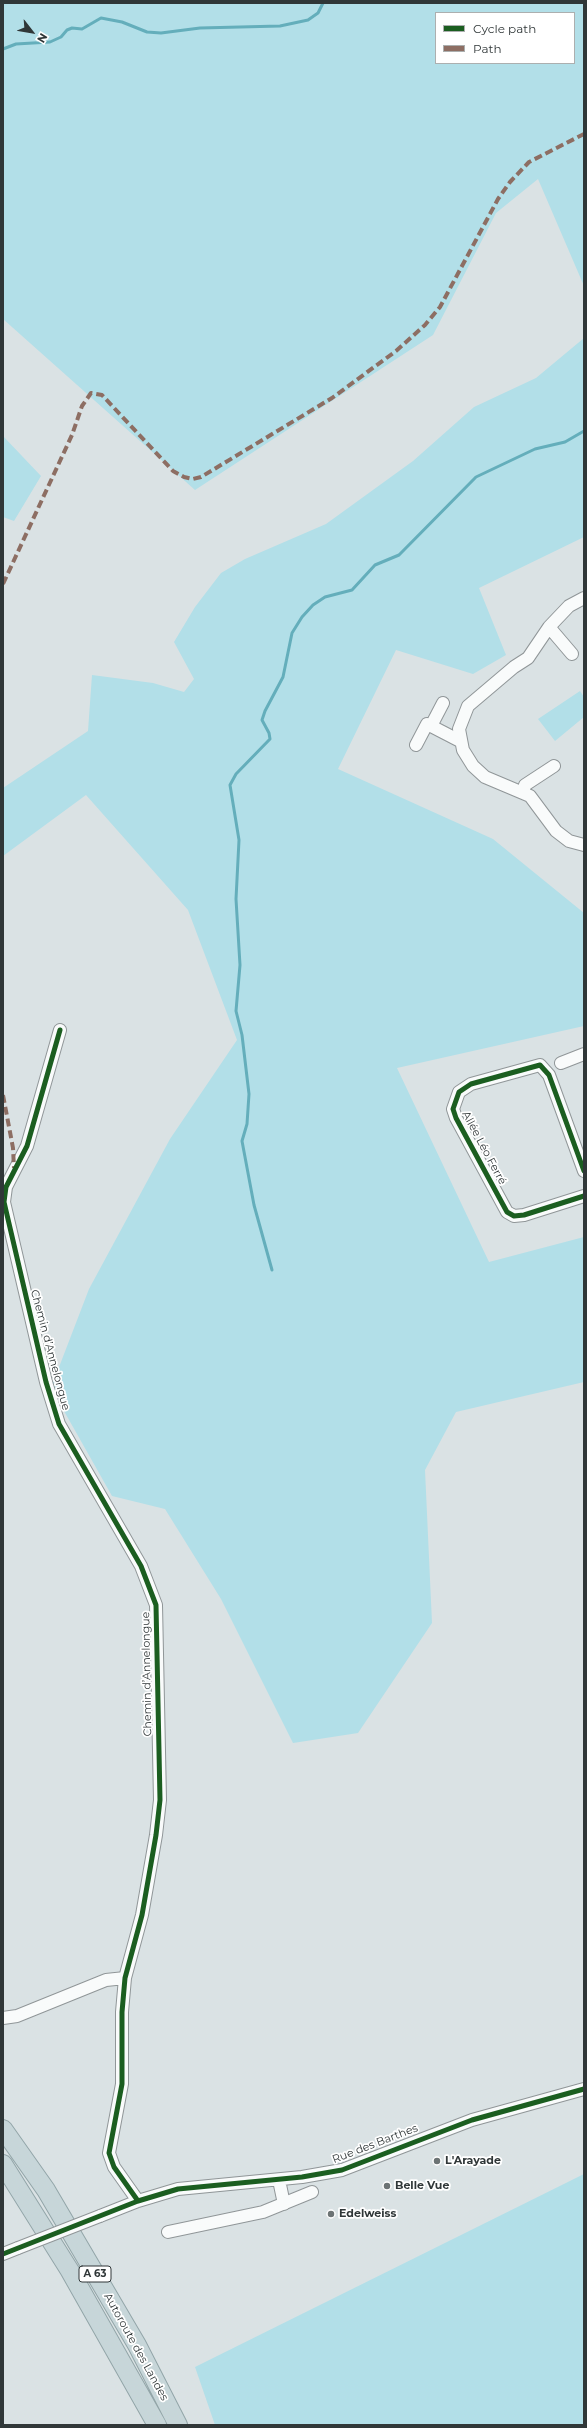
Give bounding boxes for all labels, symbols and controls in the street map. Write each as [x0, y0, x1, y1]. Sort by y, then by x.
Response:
north arrow [12, 12, 52, 52]
legend [435, 12, 575, 64]
text: Cycle path [473, 21, 536, 36]
text: N [34, 31, 51, 46]
text: Path [473, 41, 502, 56]
street label: Allée Léo Ferré [459, 1109, 509, 1187]
street label: Chemin d’Annelongue [28, 1288, 72, 1412]
street label: Chemin d’Annelongue [139, 1612, 155, 1736]
street label: Rue des Barthes [330, 2122, 420, 2166]
place label: L'Arayade [445, 2154, 501, 2168]
marker: L'Arayade [432, 2156, 442, 2166]
place label: Belle Vue [395, 2179, 449, 2193]
marker: Belle Vue [382, 2181, 392, 2191]
place label: Edelweiss [339, 2207, 396, 2221]
marker: Edelweiss [326, 2209, 336, 2219]
road number: A 63 [79, 2266, 111, 2282]
street label: Autoroute des Landes [101, 2291, 171, 2403]

